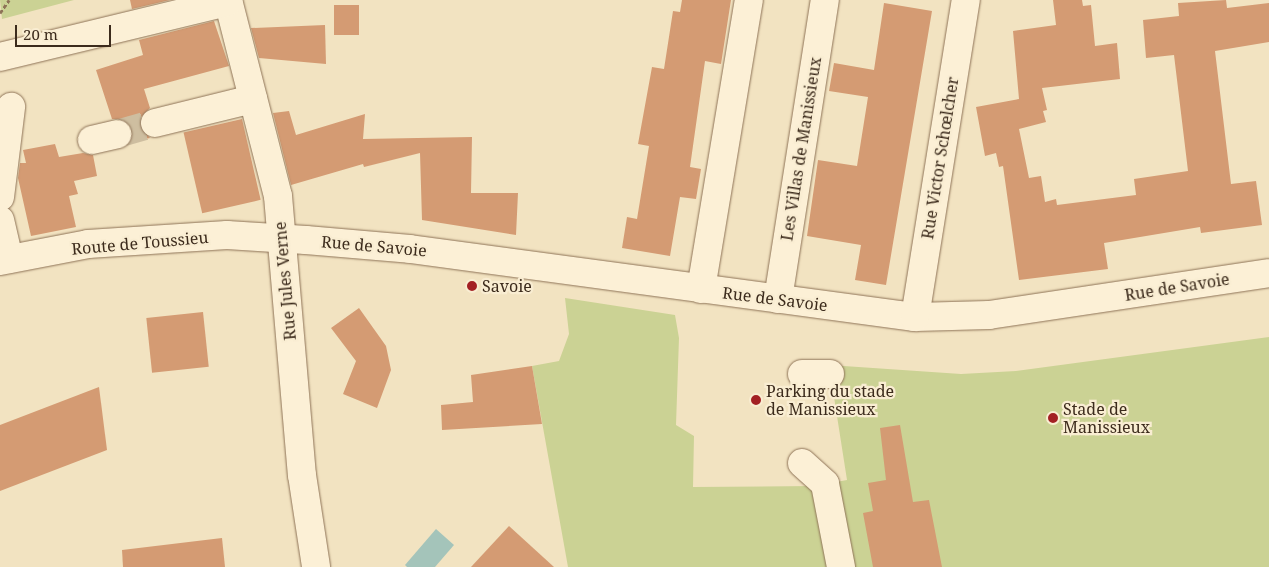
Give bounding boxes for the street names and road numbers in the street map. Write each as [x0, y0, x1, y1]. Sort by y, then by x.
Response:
street label: Les Villas de Manissieux [777, 56, 825, 242]
street label: Rue Victor Schœlcher [918, 75, 962, 241]
street label: Rue Jules Verne [270, 221, 300, 341]
street label: Route de Toussieu [71, 227, 209, 259]
street label: Rue de Savoie [320, 232, 428, 260]
street label: Rue de Savoie [1123, 269, 1231, 305]
street label: Rue de Savoie [721, 283, 829, 315]

